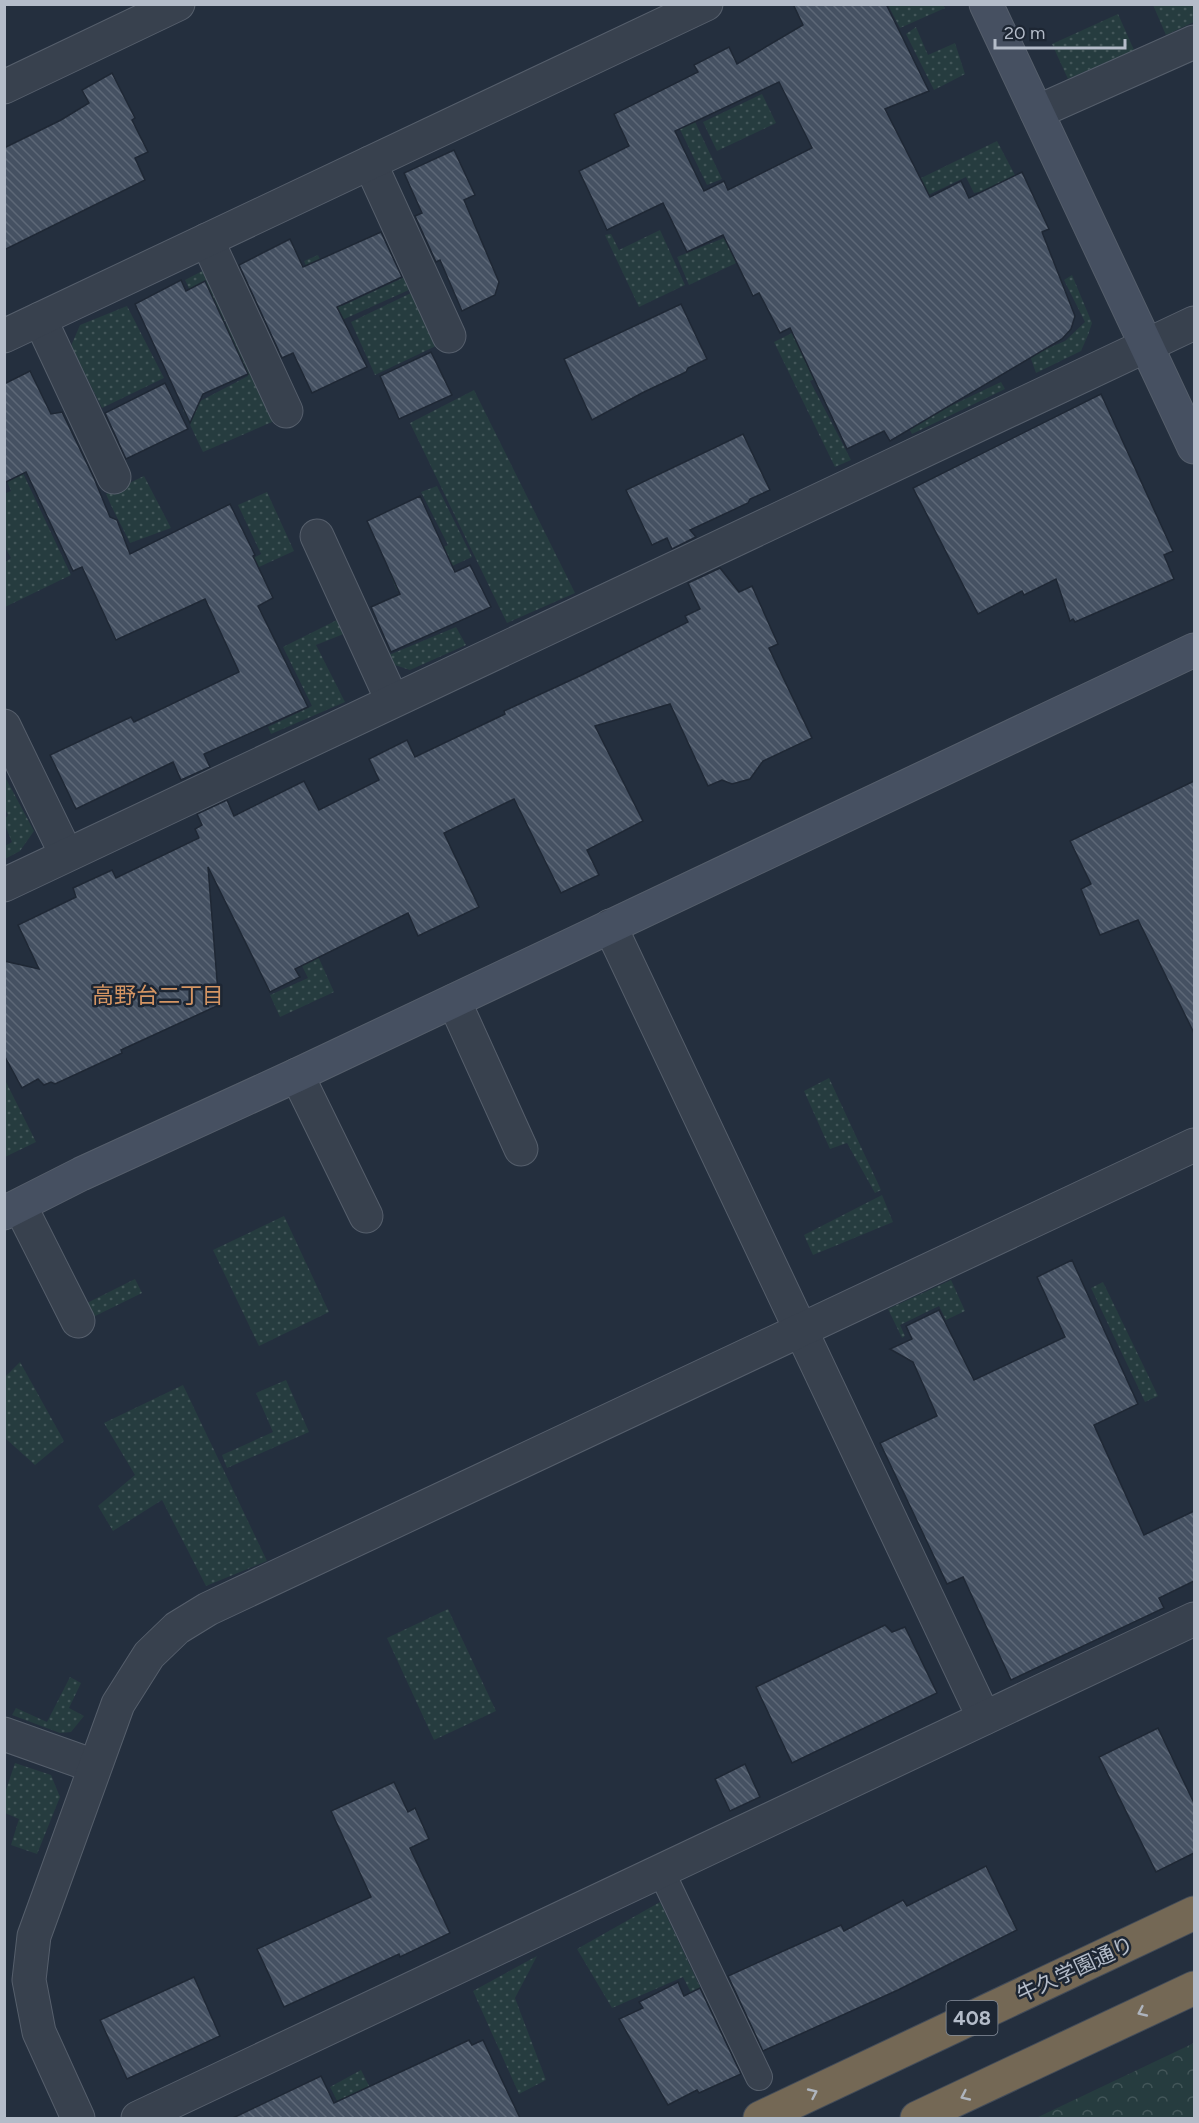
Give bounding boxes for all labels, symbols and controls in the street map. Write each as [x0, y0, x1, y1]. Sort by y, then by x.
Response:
scale bar [995, 12, 1126, 50]
text: 20 m [1004, 22, 1045, 44]
district label: 高野台二丁目 [92, 982, 224, 1009]
street label: 牛久学園通り [1013, 1931, 1137, 2007]
road number: 408 [946, 2001, 998, 2035]
one-way arrow [1137, 2005, 1148, 2017]
one-way arrow [961, 2088, 972, 2100]
one-way arrow [806, 2089, 817, 2101]

